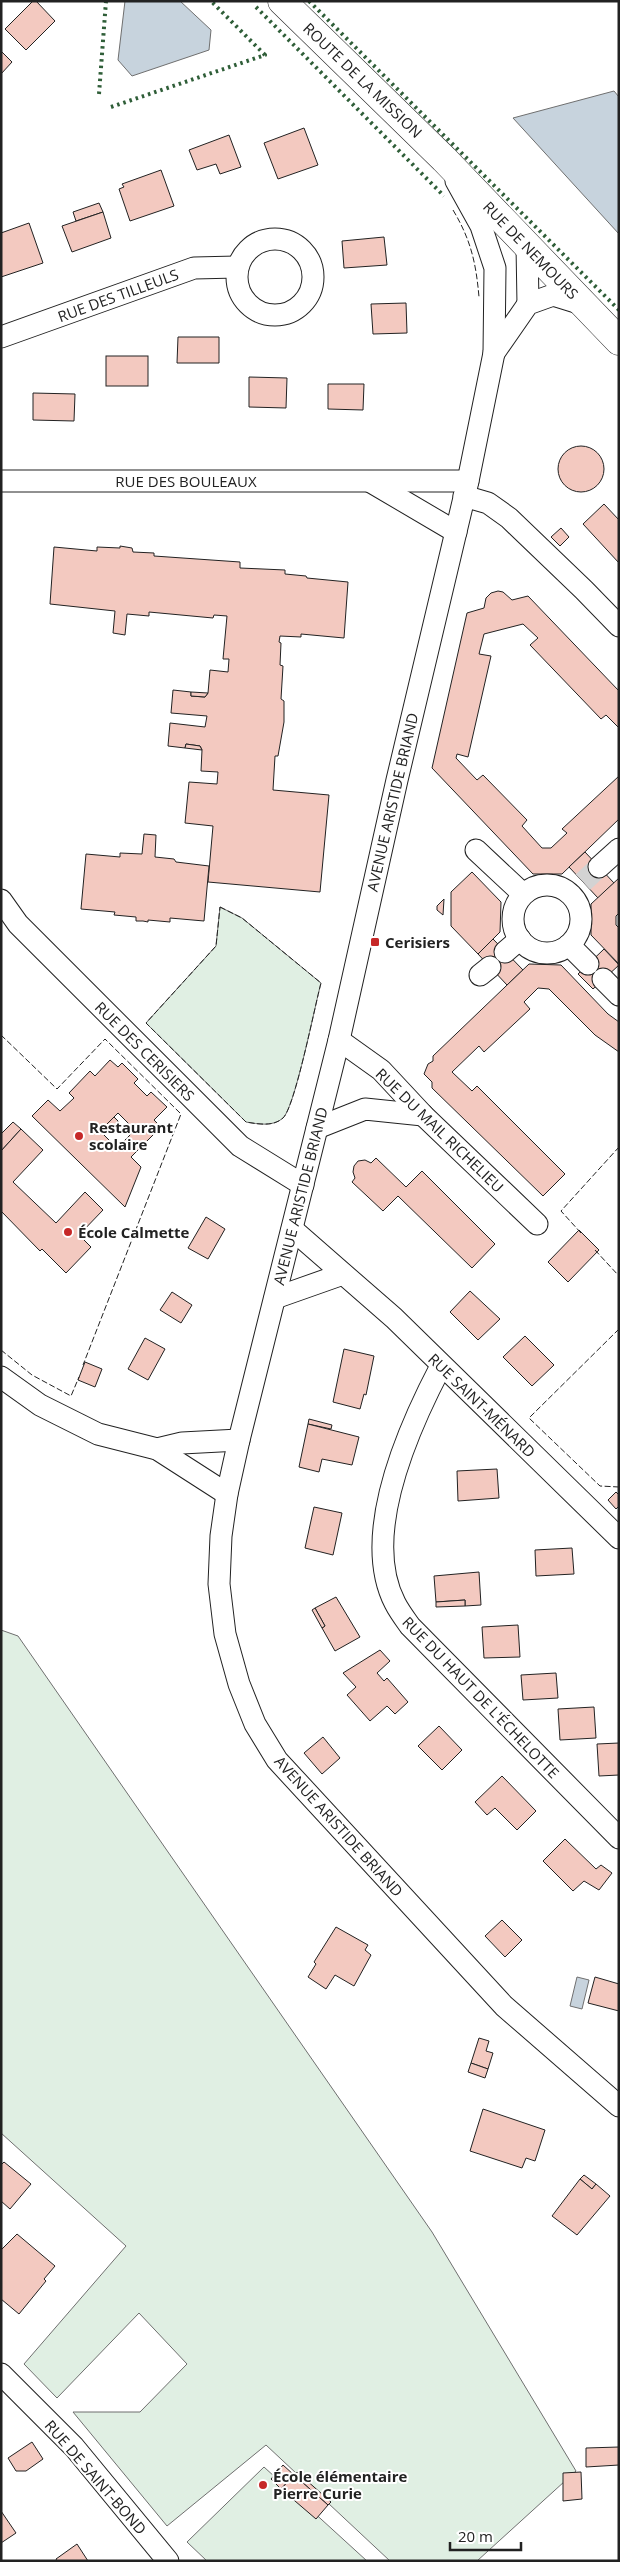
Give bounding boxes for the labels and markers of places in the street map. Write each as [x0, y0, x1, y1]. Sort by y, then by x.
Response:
place label: Cerisiers [385, 932, 450, 952]
marker: Cerisiers [369, 936, 381, 948]
place label: Restaurant scolaire [89, 1117, 173, 1154]
marker: Restaurant scolaire [73, 1130, 85, 1142]
place label: École Calmette [78, 1222, 190, 1242]
marker: École Calmette [62, 1226, 74, 1238]
place label: École élémentaire Pierre Curie [273, 2466, 407, 2503]
marker: École élémentaire Pierre Curie [257, 2479, 269, 2491]

